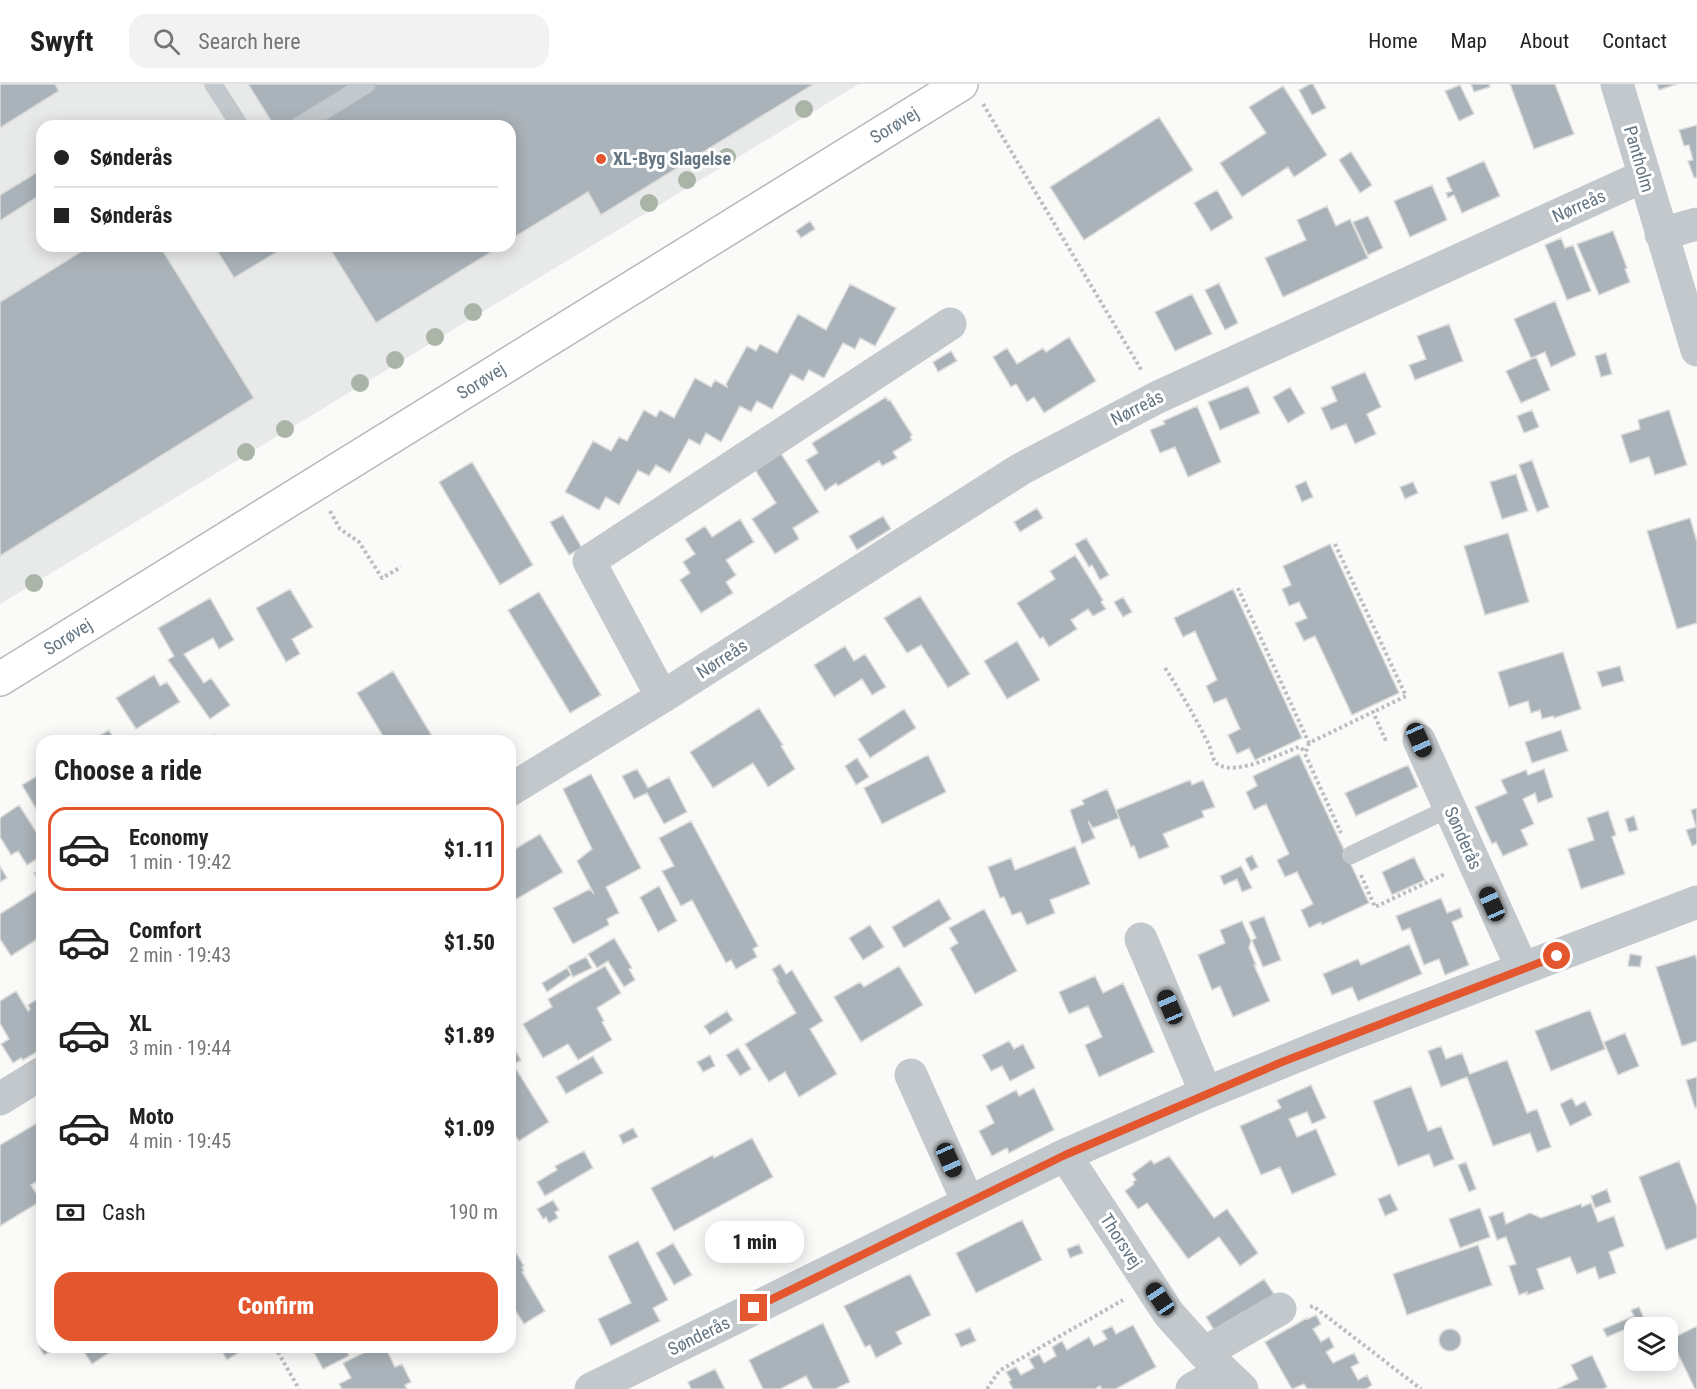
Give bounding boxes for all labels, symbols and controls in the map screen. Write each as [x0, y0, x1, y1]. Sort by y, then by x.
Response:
search box [129, 14, 549, 68]
text: Swyft [30, 25, 93, 58]
icon: search [150, 25, 183, 58]
text: Search here [198, 29, 301, 54]
text: Home [1368, 29, 1418, 53]
text: Map [1451, 29, 1487, 53]
text: About [1520, 29, 1569, 53]
text: Contact [1602, 29, 1667, 53]
street label: Sorøvej [866, 102, 922, 148]
street label: Pantholm [1620, 123, 1659, 194]
text: Sønderås [90, 145, 172, 170]
place label: XL-Byg Slagelse [613, 148, 732, 169]
marker: XL-Byg Slagelse [594, 152, 608, 166]
street label: Nørreås [1549, 185, 1609, 227]
text: Sønderås [90, 203, 172, 228]
street label: Sorøvej [453, 358, 509, 403]
street label: Nørreås [1107, 385, 1167, 430]
street label: Sorøvej [40, 614, 96, 659]
street label: Nørreås [692, 634, 751, 683]
car [1403, 720, 1435, 760]
text: Choose a ride [54, 755, 202, 787]
street label: Sønderås [1440, 803, 1487, 872]
icon: car [57, 822, 111, 876]
text: Economy [129, 825, 209, 850]
text: $1.11 [444, 837, 495, 862]
text: 1 min · 19:42 [129, 850, 231, 874]
car [1476, 884, 1508, 924]
icon: car [57, 915, 111, 969]
text: Comfort [129, 918, 202, 943]
text: $1.50 [444, 930, 495, 955]
route start [1543, 942, 1570, 969]
text: 2 min · 19:43 [129, 943, 231, 967]
car [1155, 987, 1185, 1027]
icon: car [57, 1008, 111, 1062]
text: XL [129, 1011, 152, 1036]
text: $1.89 [444, 1023, 495, 1048]
text: 3 min · 19:44 [129, 1036, 231, 1060]
icon: car [57, 1101, 111, 1155]
text: Moto [129, 1104, 174, 1129]
text: $1.09 [444, 1116, 495, 1141]
text: 4 min · 19:45 [129, 1129, 231, 1153]
car [933, 1140, 965, 1180]
icon: cash [54, 1196, 87, 1229]
text: Cash [102, 1200, 146, 1225]
text: 190 m [449, 1200, 498, 1224]
street label: Thorsvej [1096, 1209, 1147, 1272]
callout: 1 min [704, 1221, 804, 1263]
text: 1 min [732, 1230, 777, 1254]
button: Confirm [54, 1272, 498, 1341]
car [1142, 1279, 1178, 1319]
route end [740, 1294, 767, 1321]
street label: Sønderås [664, 1312, 733, 1360]
map controls [1624, 1317, 1678, 1371]
button: layers [1624, 1317, 1678, 1371]

